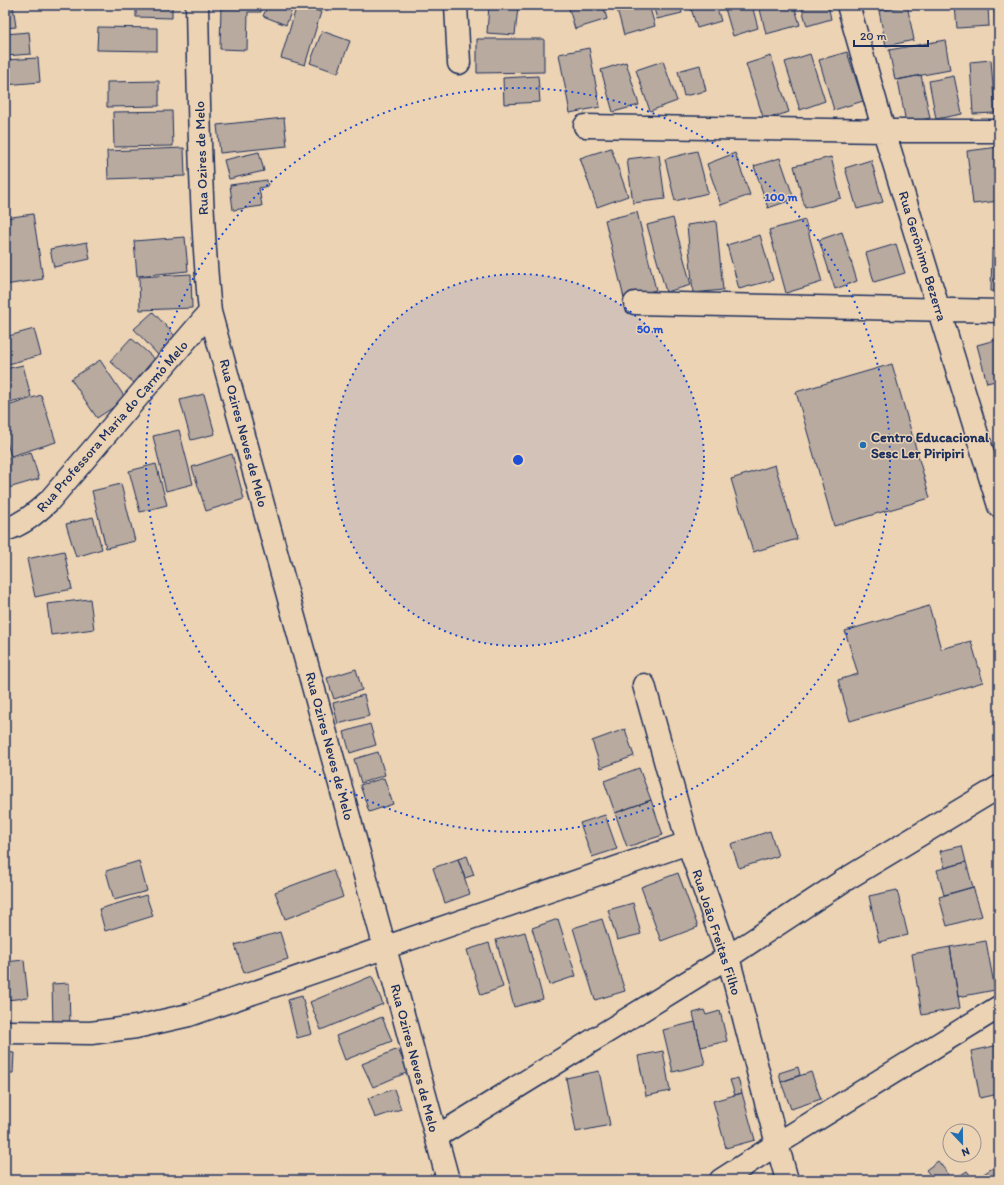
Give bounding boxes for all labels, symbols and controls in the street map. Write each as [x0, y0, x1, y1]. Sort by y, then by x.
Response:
scale bar [854, 22, 928, 48]
text: 20 m [860, 29, 887, 43]
street label: Rua Ozires de Melo [191, 101, 212, 215]
street label: Rua Gerônimo Bezerra [895, 189, 950, 323]
text: 100 m [764, 190, 798, 204]
text: 50 m [637, 322, 664, 336]
street label: Rua Professora Maria do Carmo Melo [33, 337, 192, 516]
street label: Rua Ozires Neves de Melo [216, 357, 271, 509]
place label: Centro Educacional Sesc Ler Piripiri [871, 429, 990, 462]
marker: Centro Educacional Sesc Ler Piripiri [858, 440, 868, 450]
centre of rings [511, 453, 525, 467]
street label: Rua Ozires Neves de Melo [302, 670, 357, 822]
street label: Rua João Freitas Filho [688, 867, 745, 997]
street label: Rua Ozires Neves de Melo [387, 982, 442, 1134]
north arrow [942, 1123, 982, 1163]
text: N [960, 1144, 971, 1159]

